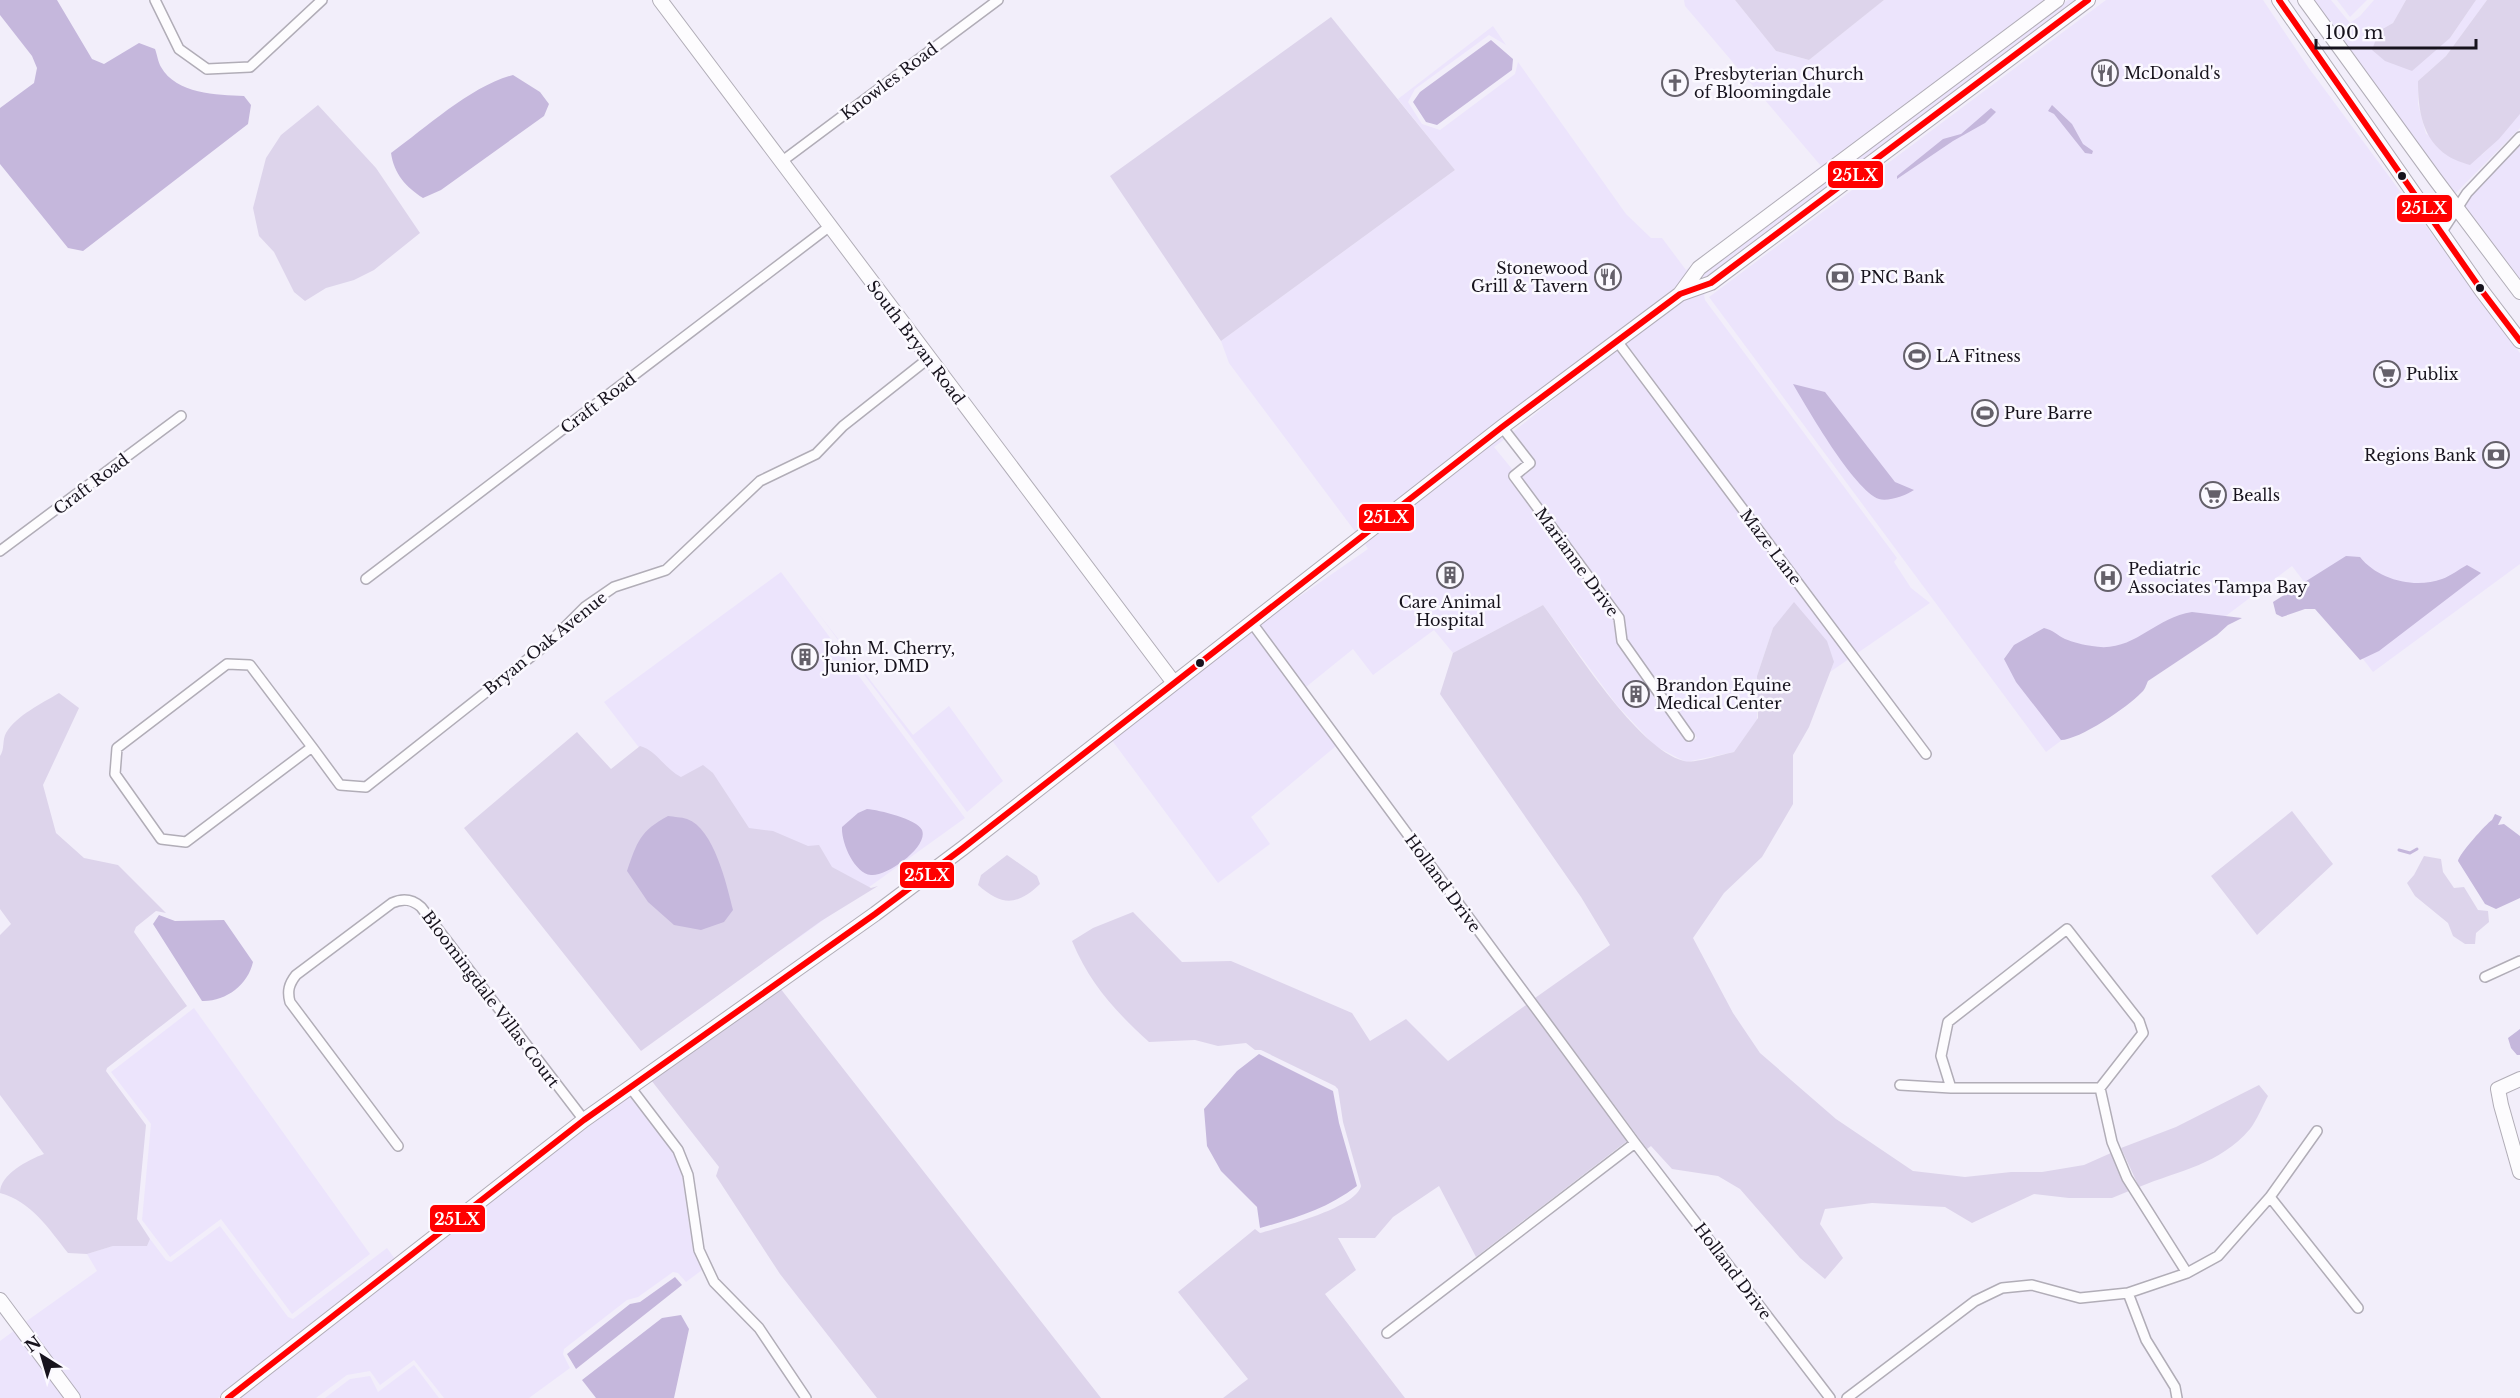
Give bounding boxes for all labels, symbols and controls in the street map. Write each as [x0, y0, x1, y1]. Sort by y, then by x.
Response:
scale bar [2316, 12, 2476, 50]
text: 100 m [2325, 22, 2383, 44]
street label: Knowles Road [837, 38, 941, 124]
restaurant icon: McDonald's [2090, 58, 2120, 88]
place label: McDonald's [2124, 63, 2221, 83]
place label: Presbyterian Church of Bloomingdale [1694, 64, 1864, 102]
church icon: Presbyterian Church of Bloomingdale [1660, 68, 1690, 98]
line badge: 25LX [1827, 160, 1884, 189]
text: 25LX [1832, 165, 1878, 185]
unlabelled marker [2396, 170, 2408, 182]
line badge: 25LX [2396, 194, 2453, 223]
text: 25LX [2401, 198, 2447, 218]
place label: Stonewood Grill & Tavern [1471, 258, 1588, 296]
restaurant icon: Stonewood Grill & Tavern [1593, 262, 1623, 292]
bank icon: PNC Bank [1825, 262, 1855, 292]
place label: PNC Bank [1860, 267, 1945, 287]
street label: South Bryan Road [863, 276, 969, 408]
unlabelled marker [2474, 282, 2486, 294]
sports icon: LA Fitness [1902, 341, 1932, 371]
place label: LA Fitness [1936, 346, 2021, 366]
supermarket icon: Publix [2372, 359, 2402, 389]
place label: Publix [2406, 364, 2459, 384]
street label: Craft Road [556, 368, 640, 438]
sports icon: Pure Barre [1970, 398, 2000, 428]
place label: Pure Barre [2004, 403, 2092, 423]
bank icon: Regions Bank [2481, 440, 2511, 470]
place label: Regions Bank [2364, 445, 2476, 465]
street label: Craft Road [49, 449, 133, 519]
supermarket icon: Bealls [2198, 480, 2228, 510]
place label: Bealls [2232, 485, 2280, 505]
line badge: 25LX [1358, 503, 1415, 532]
street label: Marianne Drive [1531, 504, 1623, 620]
street label: Maze Lane [1736, 505, 1806, 589]
text: 25LX [1363, 507, 1409, 527]
place label: Pediatric Associates Tampa Bay [2127, 559, 2308, 597]
building icon: Care Animal Hospital [1435, 560, 1465, 590]
hospital icon: Pediatric Associates Tampa Bay [2093, 563, 2123, 593]
street label: Bryan Oak Avenue [479, 587, 611, 699]
place label: Care Animal Hospital [1399, 592, 1501, 630]
place label: John M. Cherry, Junior, DMD [822, 638, 955, 676]
building icon: John M. Cherry, Junior, DMD [790, 642, 820, 672]
unlabelled marker [1194, 657, 1206, 669]
place label: Brandon Equine Medical Center [1656, 675, 1791, 713]
building icon: Brandon Equine Medical Center [1621, 679, 1651, 709]
street label: Holland Drive [1401, 830, 1485, 936]
line badge: 25LX [899, 861, 955, 889]
text: 25LX [904, 865, 950, 885]
street label: Bloomingdale Villas Court [418, 907, 564, 1091]
line badge: 25LX [429, 1204, 486, 1233]
text: 25LX [434, 1209, 480, 1229]
street label: Holland Drive [1690, 1219, 1776, 1323]
north arrow [12, 1326, 72, 1386]
text: N [21, 1332, 45, 1357]

